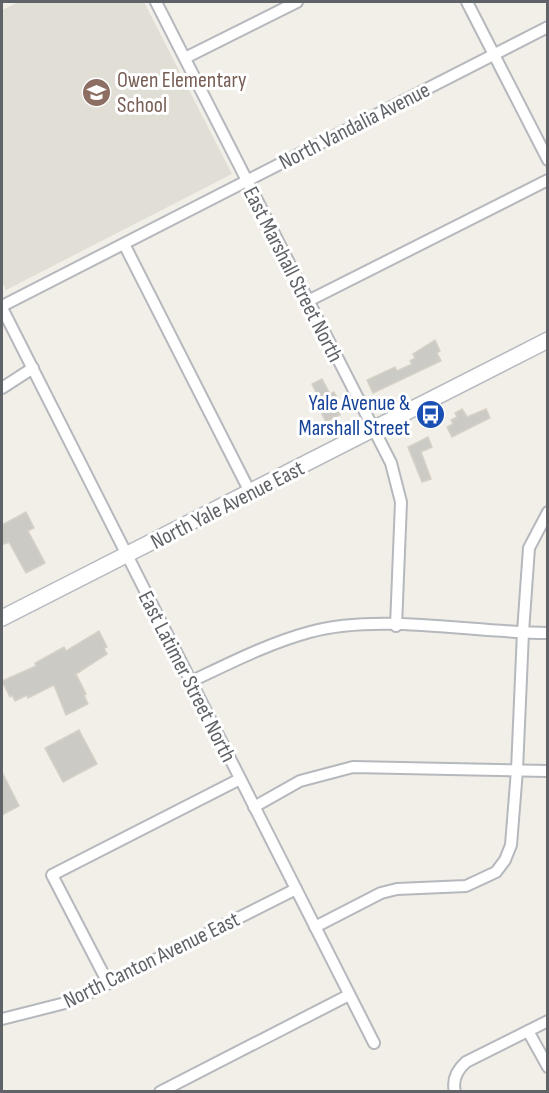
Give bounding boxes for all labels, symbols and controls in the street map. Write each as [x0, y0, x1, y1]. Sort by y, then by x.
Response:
place label: Owen Elementary School [117, 67, 247, 119]
school or university icon: Owen Elementary School [80, 76, 112, 108]
street label: North Vandalia Avenue [275, 77, 435, 176]
street label: East Marshall Street North [237, 182, 349, 367]
place label: Yale Avenue & Marshall Street [299, 390, 410, 442]
bus stop icon: Yale Avenue & Marshall Street [415, 399, 447, 431]
street label: North Yale Avenue East [146, 455, 309, 556]
street label: East Latimer Street North [132, 587, 241, 767]
street label: North Canton Avenue East [59, 906, 244, 1015]

